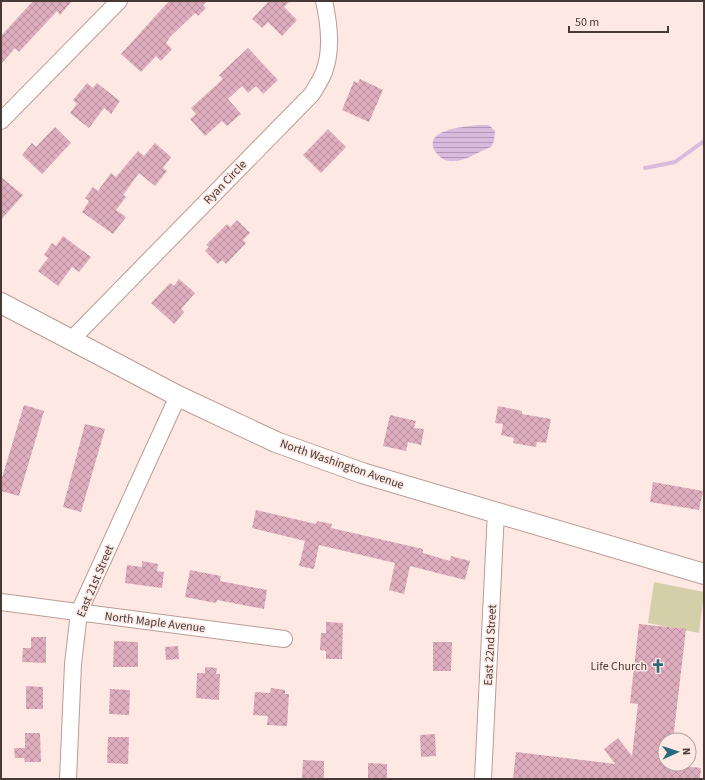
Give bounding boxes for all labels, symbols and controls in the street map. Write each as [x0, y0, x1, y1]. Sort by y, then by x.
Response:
scale bar [569, 8, 668, 34]
text: 50 m [575, 14, 599, 31]
street label: Ryan Circle [200, 156, 251, 208]
street label: North Washington Avenue [278, 435, 406, 494]
street label: East 21st Street [73, 542, 118, 620]
street label: East 22nd Street [480, 604, 501, 686]
street label: North Maple Avenue [104, 608, 206, 637]
place label: Life Church [591, 658, 647, 675]
church icon: Life Church [650, 658, 666, 674]
north arrow [657, 732, 697, 772]
text: N [679, 747, 694, 756]

